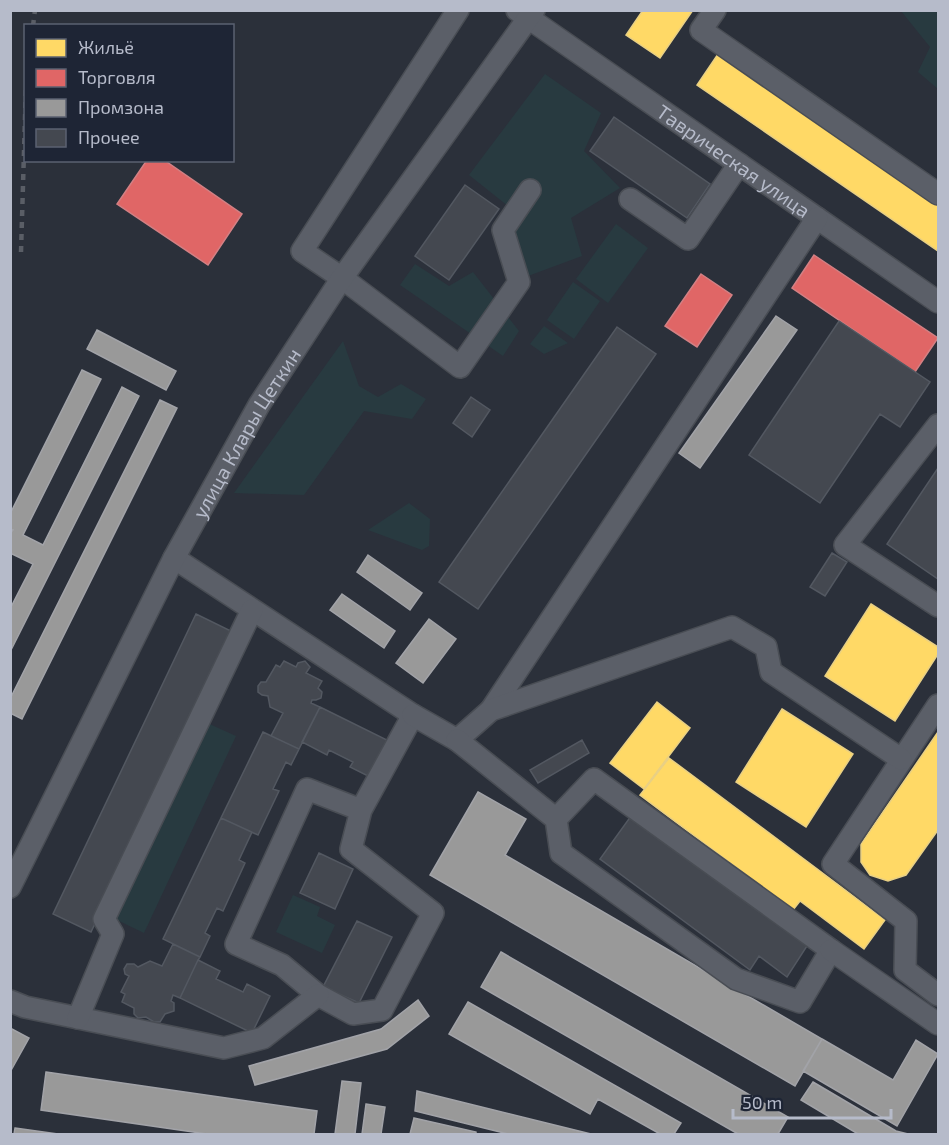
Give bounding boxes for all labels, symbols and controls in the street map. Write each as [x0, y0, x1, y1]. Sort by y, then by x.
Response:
legend [24, 24, 234, 162]
text: Жильё [78, 36, 134, 58]
text: Торговля [78, 66, 156, 88]
text: Промзона [78, 96, 164, 118]
street label: Таврическая улица [653, 99, 815, 222]
text: Прочее [78, 126, 140, 148]
street label: улица Клары Цеткин [187, 343, 305, 523]
scale bar [733, 1082, 890, 1120]
text: 50 m [742, 1091, 782, 1113]

